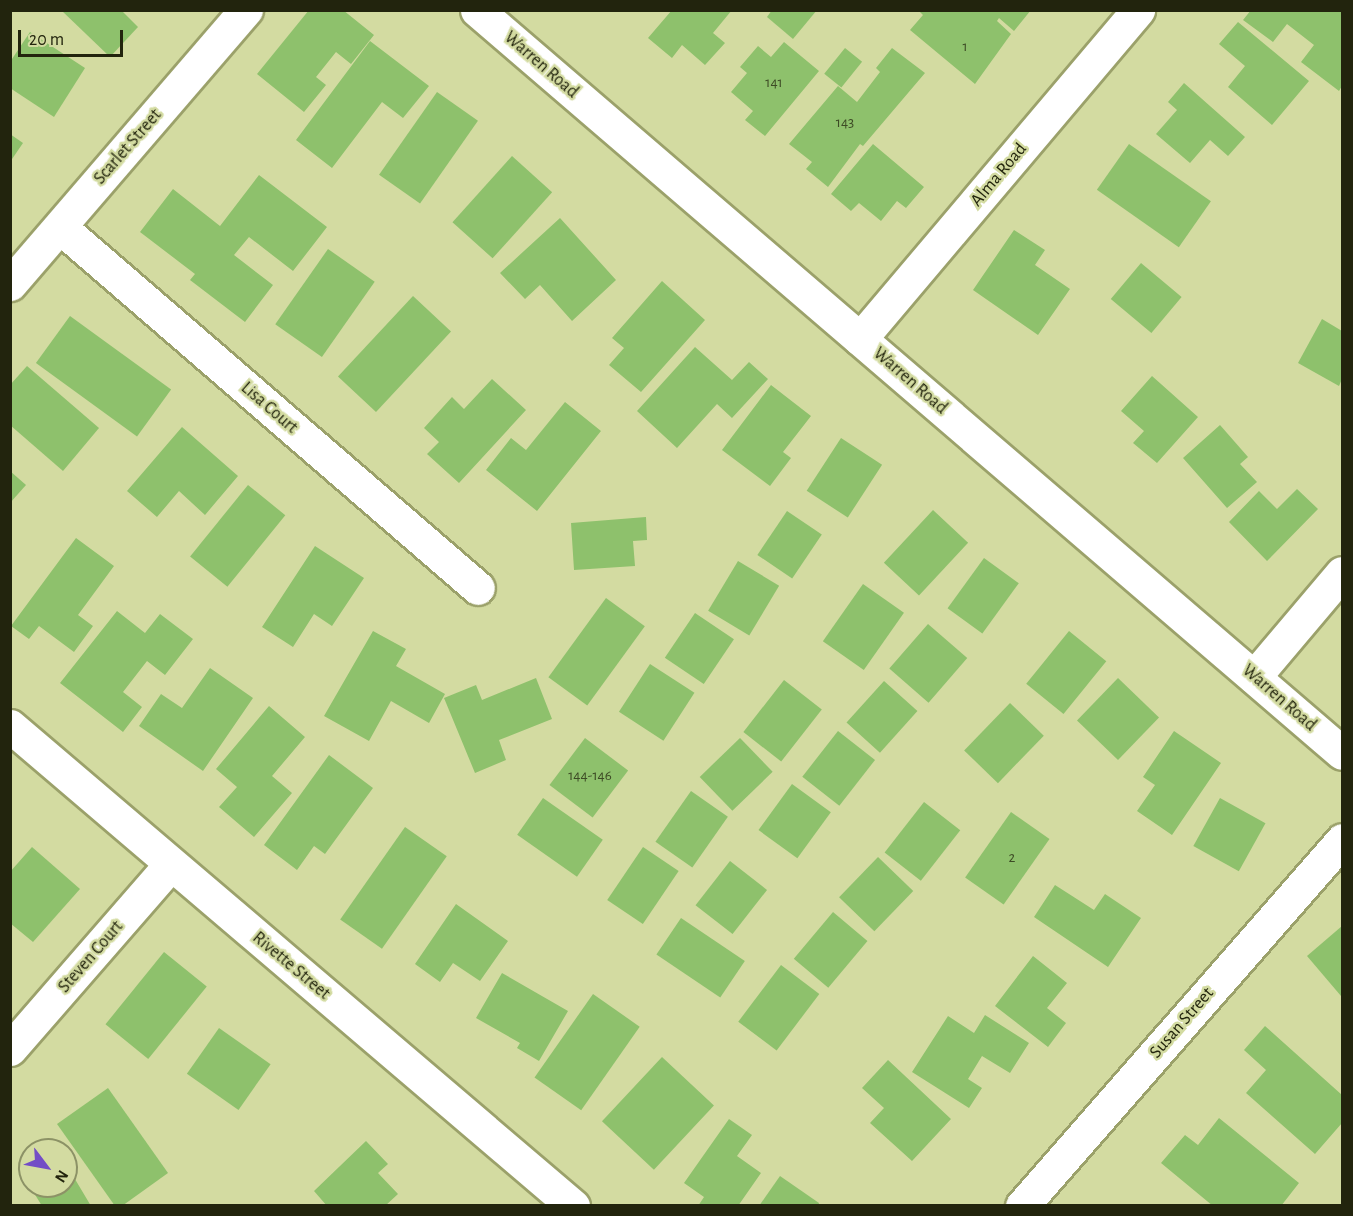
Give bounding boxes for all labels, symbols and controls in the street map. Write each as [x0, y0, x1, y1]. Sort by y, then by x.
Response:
scale bar [21, 18, 126, 56]
street label: Warren Road [499, 27, 583, 103]
text: 20 m [29, 31, 64, 49]
house number: 1 [962, 38, 968, 56]
house number: 141 [765, 74, 783, 92]
street label: Scarlet Street [89, 105, 167, 189]
house number: 143 [836, 114, 854, 132]
street label: Alma Road [966, 139, 1032, 211]
street label: Warren Road [868, 343, 952, 419]
street label: Lisa Court [236, 377, 302, 439]
street label: Warren Road [1237, 660, 1321, 736]
house number: 144-146 [568, 767, 612, 785]
house number: 2 [1009, 849, 1015, 867]
street label: Steven Court [54, 916, 128, 998]
street label: Rivette Street [248, 927, 334, 1005]
street label: Susan Street [1145, 983, 1219, 1063]
north arrow [18, 1138, 78, 1198]
text: N [52, 1168, 71, 1185]

